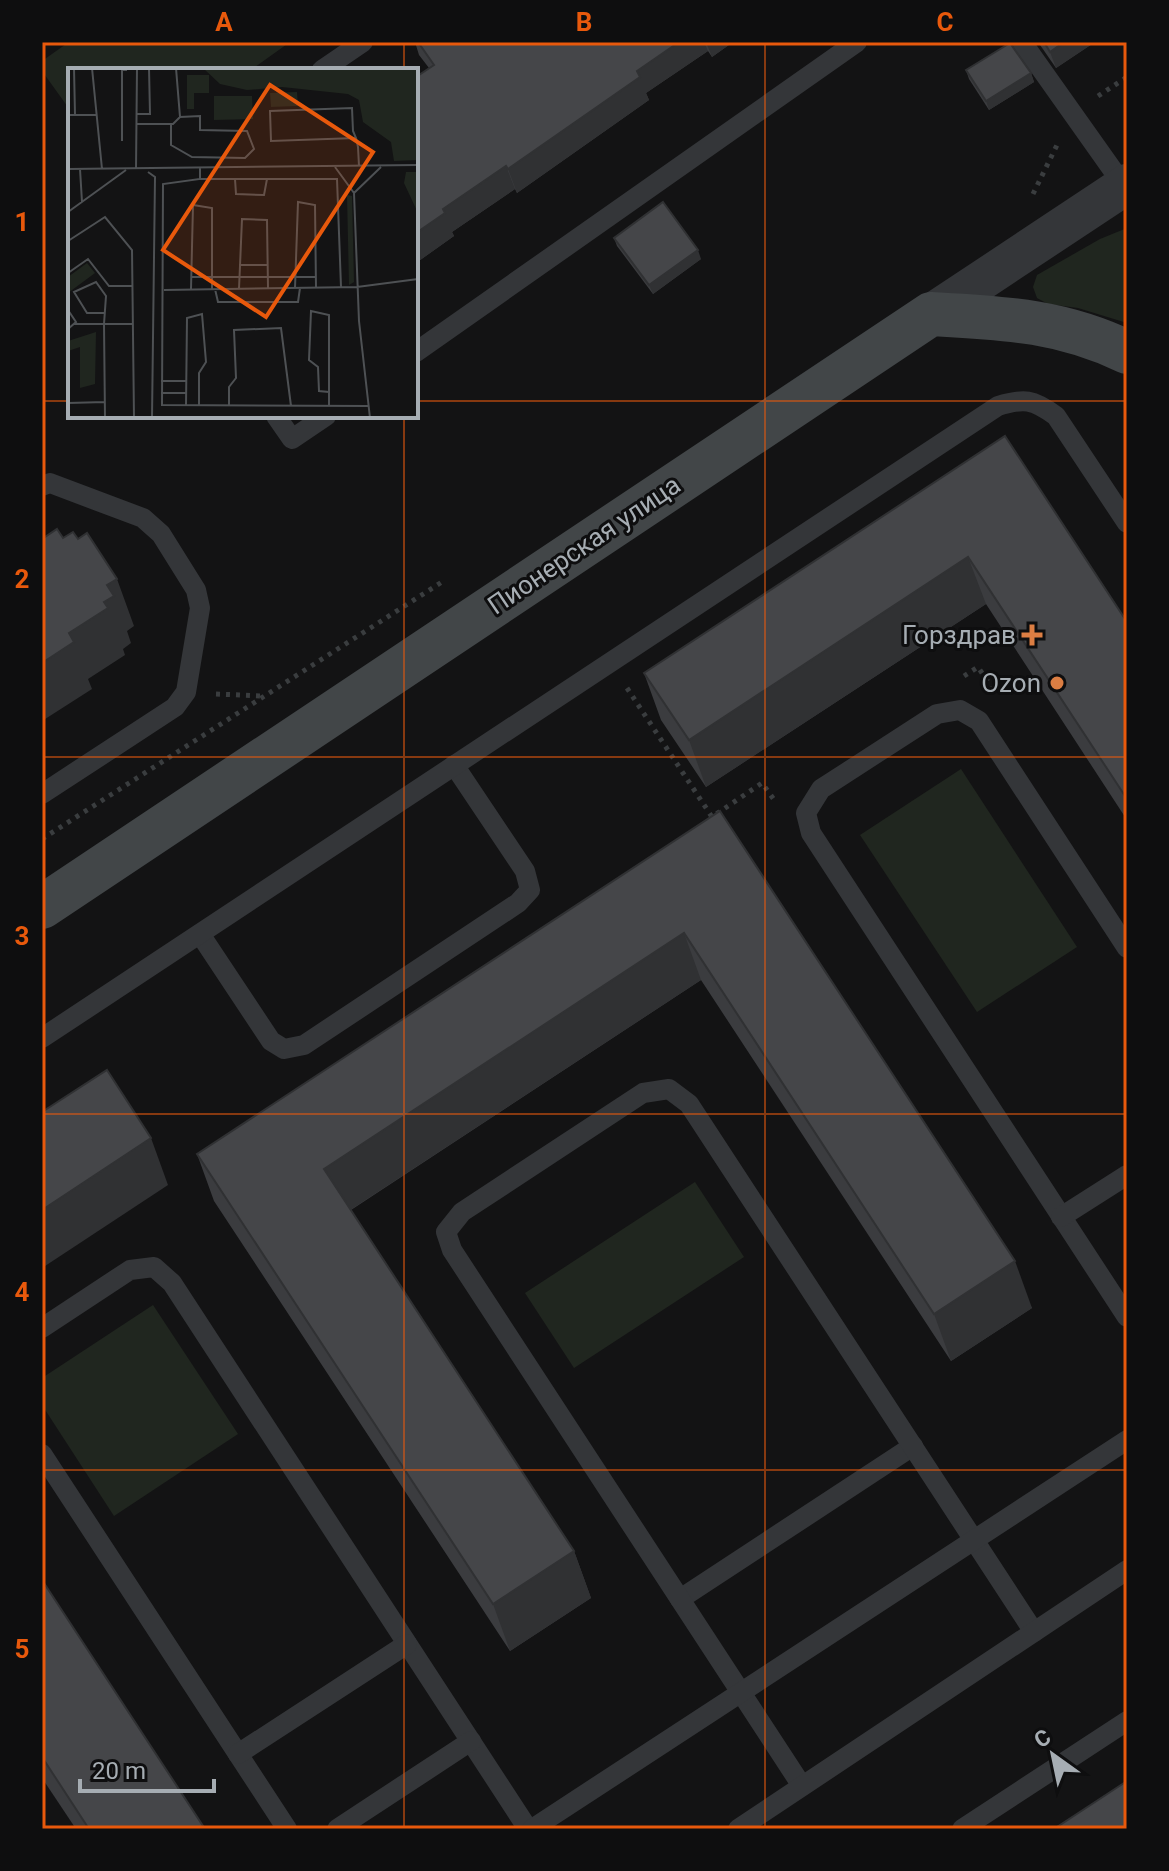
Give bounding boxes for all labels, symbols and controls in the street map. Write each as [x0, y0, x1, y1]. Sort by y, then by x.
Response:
text: A [215, 7, 233, 37]
text: B [576, 7, 592, 37]
text: C [936, 7, 954, 37]
inset map [68, 68, 418, 418]
text: 1 [15, 207, 29, 237]
street label: Пионерская улица [482, 469, 686, 621]
text: 2 [15, 564, 29, 594]
place label: Горздрав [902, 620, 1016, 650]
marker: Горздрав [1023, 626, 1041, 644]
place label: Ozon [981, 668, 1041, 698]
marker: Ozon [1048, 674, 1066, 692]
text: 3 [15, 921, 29, 951]
text: 4 [15, 1277, 30, 1307]
text: 5 [15, 1634, 29, 1664]
north arrow [1013, 1715, 1093, 1795]
text: С [1030, 1724, 1055, 1753]
scale bar [80, 1743, 214, 1793]
text: 20 m [92, 1757, 146, 1785]

